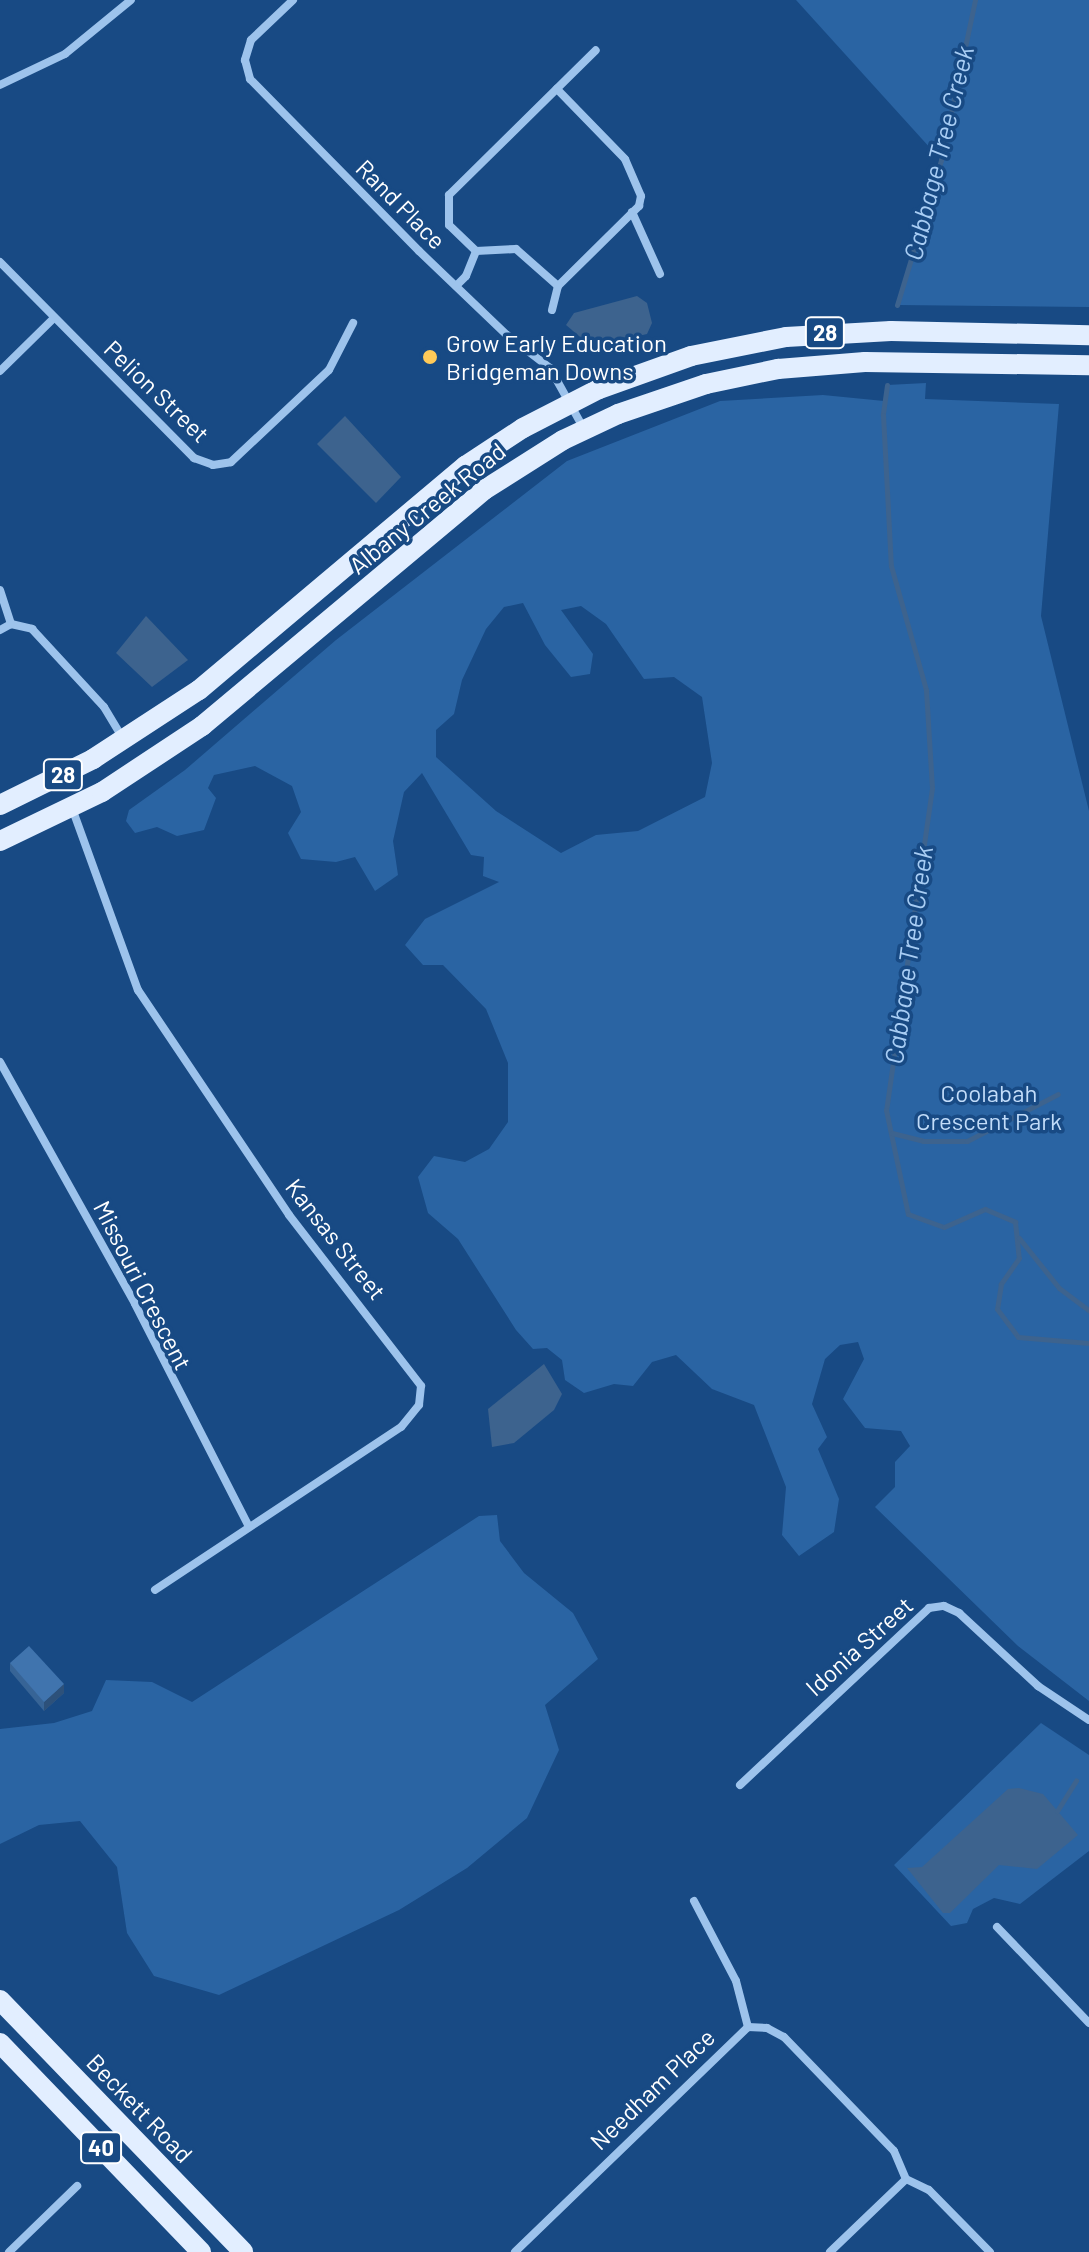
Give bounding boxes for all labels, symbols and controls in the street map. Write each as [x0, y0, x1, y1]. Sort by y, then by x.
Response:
water label: Cabbage Tree Creek [896, 43, 980, 263]
street label: Rand Place [350, 153, 452, 255]
road number: 28 [803, 315, 847, 351]
place label: Grow Early Education Bridgeman Downs [446, 329, 667, 385]
street label: Pelion Street [99, 334, 215, 448]
marker: Grow Early Education Bridgeman Downs [421, 348, 439, 366]
street label: Albany Creek Road [343, 436, 511, 580]
road number: 28 [41, 757, 85, 793]
water label: Cabbage Tree Creek [877, 844, 939, 1066]
park label: Coolabah Crescent Park [916, 1079, 1062, 1135]
street label: Kansas Street [280, 1173, 392, 1305]
street label: Missouri Crescent [88, 1196, 198, 1374]
street label: Idonia Street [800, 1590, 918, 1702]
street label: Needham Place [584, 2022, 720, 2156]
street label: Beckett Road [81, 2048, 199, 2168]
road number: 40 [79, 2130, 123, 2166]

